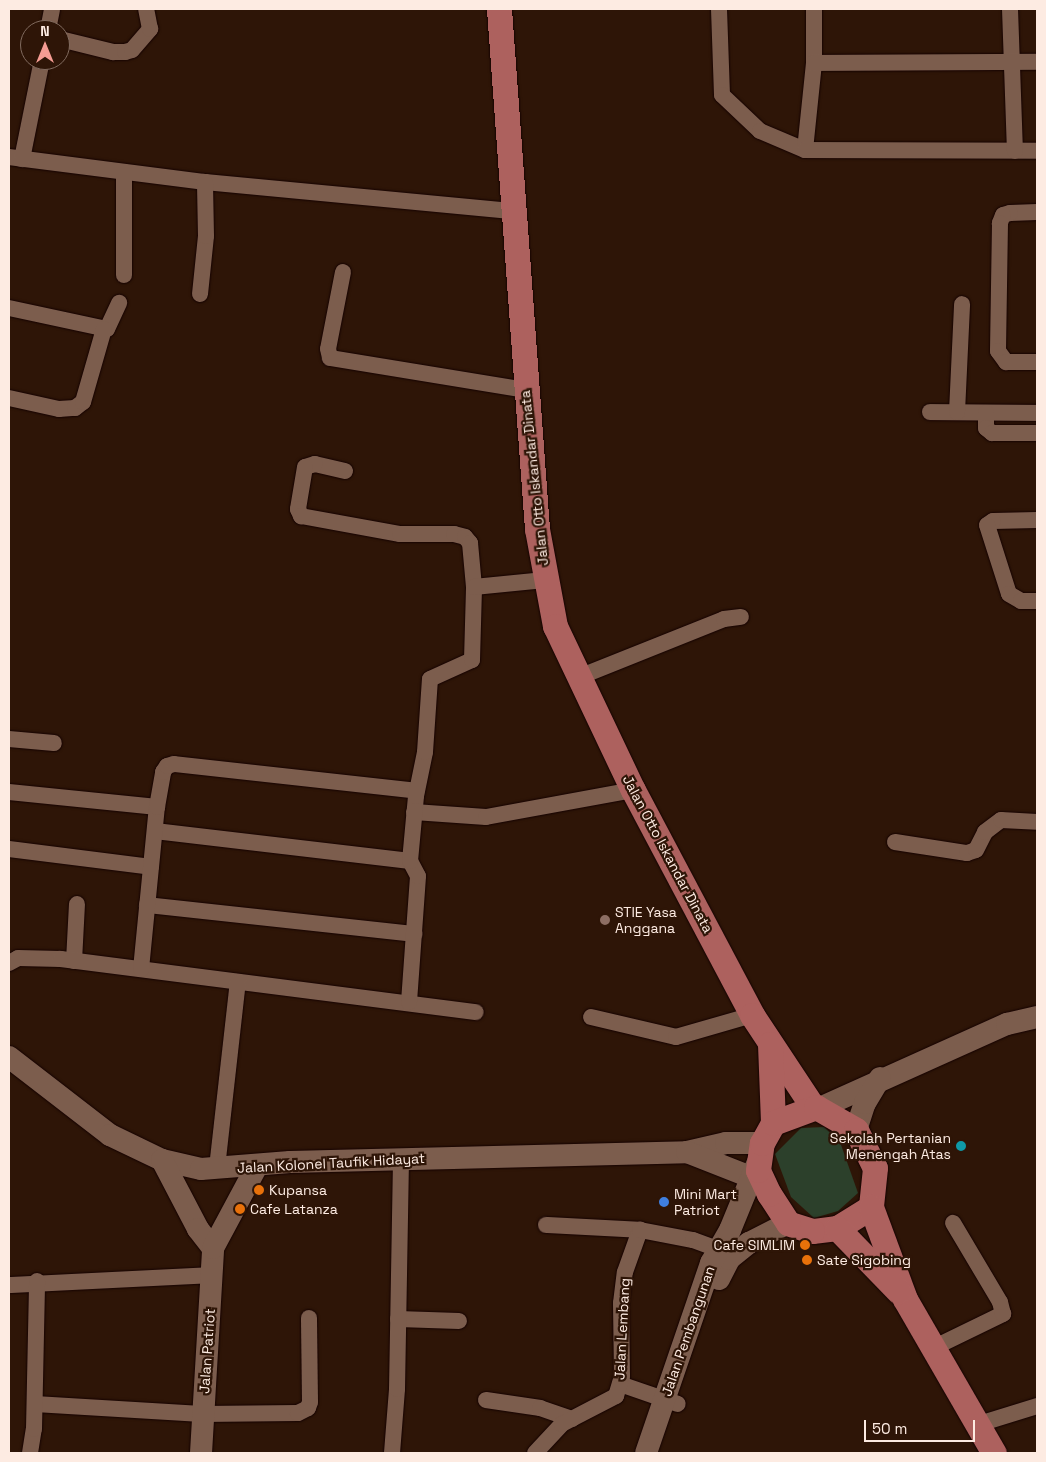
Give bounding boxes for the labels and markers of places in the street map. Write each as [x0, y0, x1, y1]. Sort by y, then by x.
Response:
place label: STIE Yasa Anggana [615, 904, 677, 936]
marker: STIE Yasa Anggana [599, 914, 611, 926]
place label: Sekolah Pertanian Menengah Atas [830, 1130, 951, 1162]
marker: Sekolah Pertanian Menengah Atas [955, 1140, 967, 1152]
place label: Kupansa [269, 1182, 327, 1198]
marker: Kupansa [253, 1184, 265, 1196]
place label: Mini Mart Patriot [674, 1186, 737, 1218]
marker: Mini Mart Patriot [658, 1196, 670, 1208]
place label: Cafe Latanza [250, 1201, 338, 1217]
marker: Cafe Latanza [234, 1203, 246, 1215]
place label: Cafe SIMLIM [713, 1237, 795, 1253]
marker: Cafe SIMLIM [799, 1239, 811, 1251]
place label: Sate Sigobing [817, 1252, 911, 1268]
marker: Sate Sigobing [801, 1254, 813, 1266]

